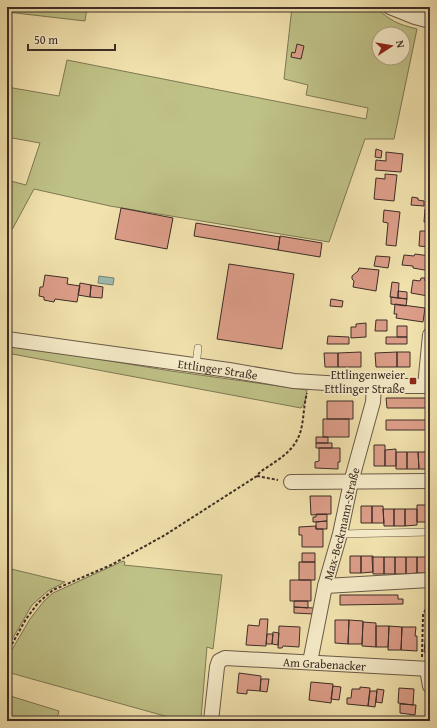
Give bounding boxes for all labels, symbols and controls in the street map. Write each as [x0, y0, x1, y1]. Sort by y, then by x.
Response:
scale bar [28, 26, 115, 52]
north arrow [371, 26, 411, 66]
text: 50 m [34, 31, 58, 48]
text: N [392, 39, 410, 50]
street label: Ettlinger Straße [177, 354, 260, 383]
place label: Ettlingenweier Ettlinger Straße [325, 366, 405, 397]
marker: Ettlingenweier Ettlinger Straße [408, 376, 418, 386]
street label: Max-Beckmann-Straße [319, 465, 363, 582]
street label: Am Grabenacker [282, 653, 367, 674]

